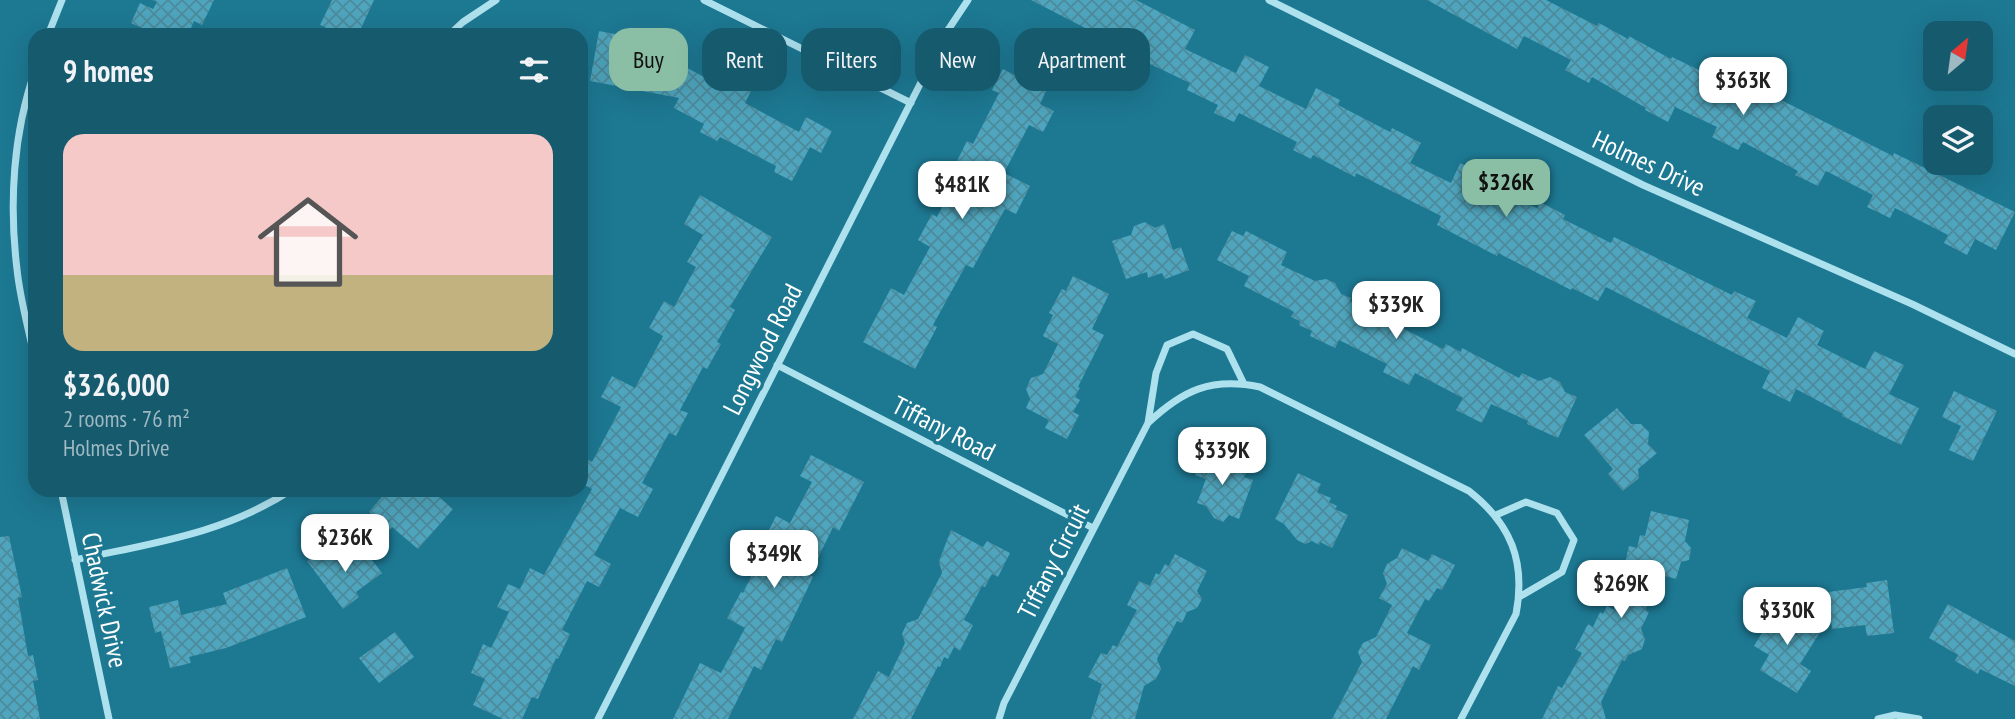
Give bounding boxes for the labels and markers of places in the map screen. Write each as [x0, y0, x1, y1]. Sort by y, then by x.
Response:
pin: $363K [1694, 58, 1792, 117]
pin: $326K [1457, 160, 1555, 219]
pin: $481K [913, 162, 1011, 221]
pin: $339K [1347, 282, 1445, 341]
pin: $339K [1173, 428, 1271, 487]
pin: $236K [296, 514, 394, 574]
pin: $349K [725, 530, 823, 590]
pin: $269K [1572, 560, 1670, 620]
pin: $330K [1738, 588, 1836, 647]

